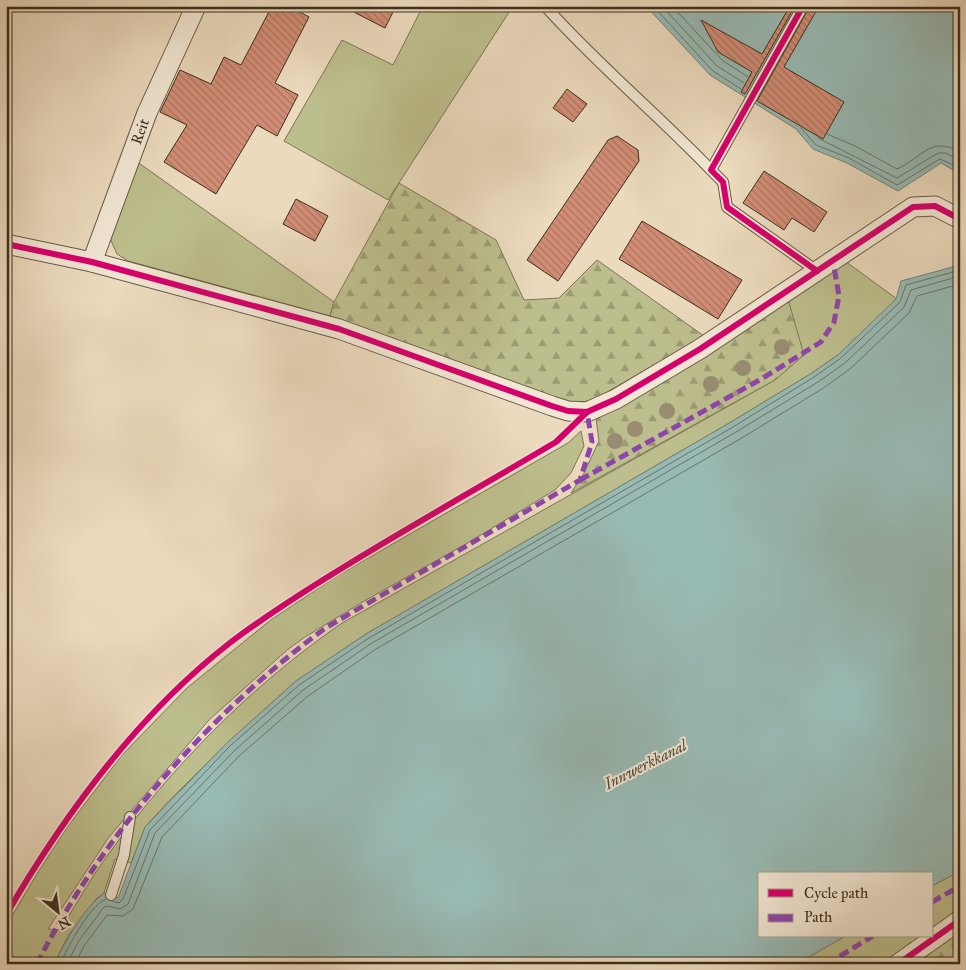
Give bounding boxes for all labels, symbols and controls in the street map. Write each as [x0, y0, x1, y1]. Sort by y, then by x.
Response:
street label: Reit [127, 116, 153, 147]
water label: Innwerkkanal [600, 735, 691, 794]
legend [758, 872, 934, 938]
text: Cycle path [804, 884, 869, 902]
north arrow [32, 888, 82, 938]
text: Path [804, 908, 833, 926]
text: N [55, 913, 73, 933]

